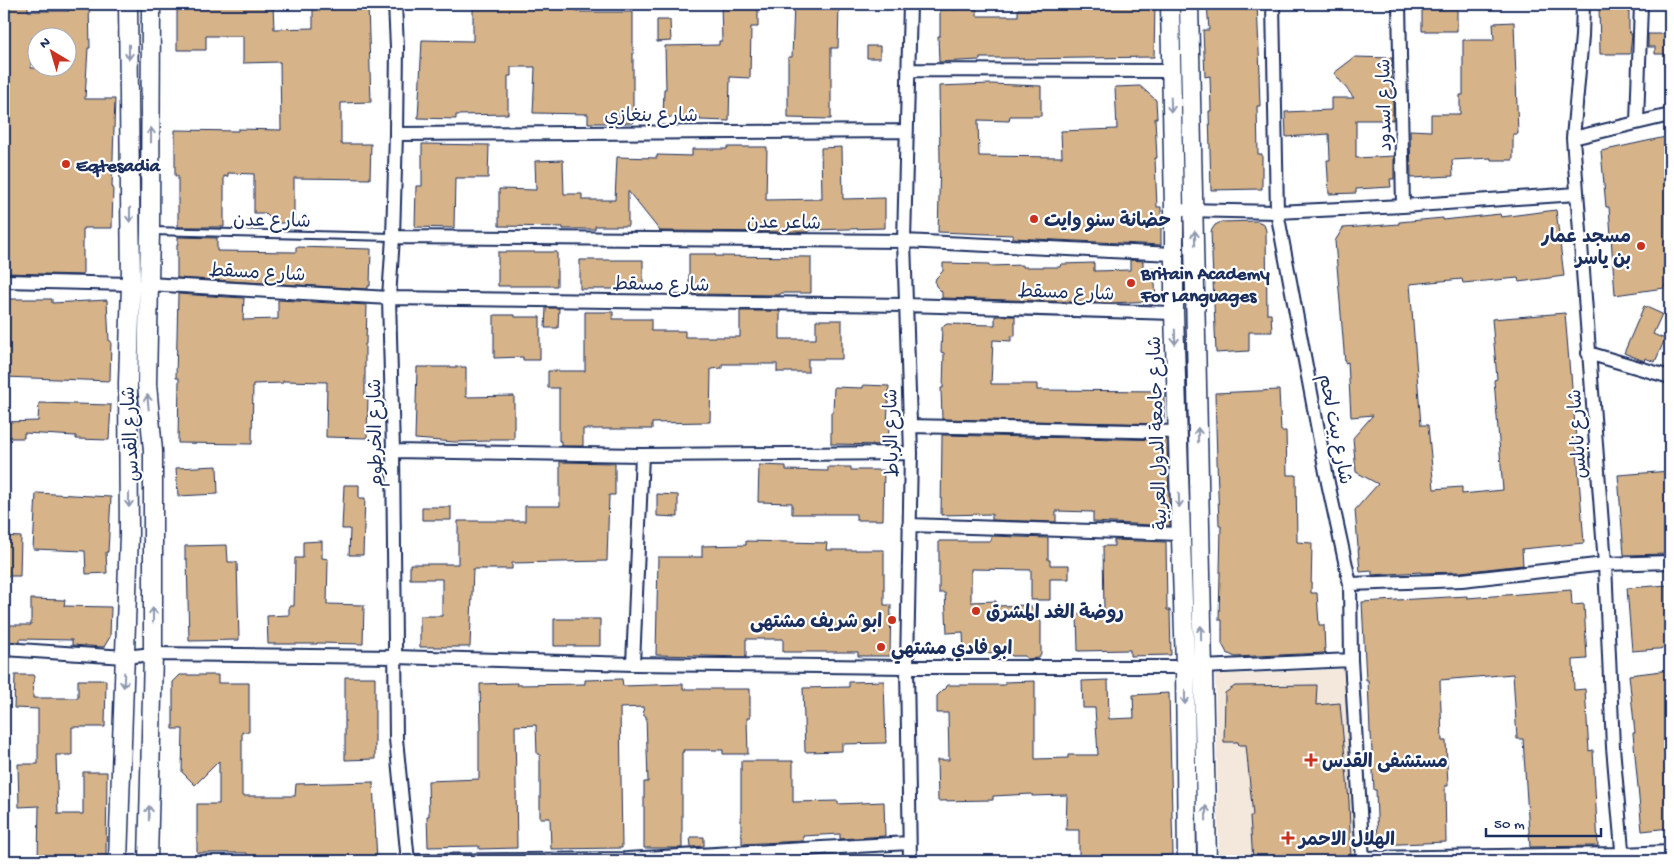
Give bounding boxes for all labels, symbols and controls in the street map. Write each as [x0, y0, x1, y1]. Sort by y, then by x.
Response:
north arrow [28, 28, 78, 78]
text: N [37, 34, 54, 53]
one-way arrow [124, 44, 133, 60]
street label: شارع اسدود [1374, 58, 1399, 152]
one-way arrow [1166, 96, 1176, 113]
street label: شارع بنغازي [604, 106, 698, 129]
one-way arrow [146, 127, 155, 143]
place label: Eqtesadia [76, 156, 162, 179]
marker: Eqtesadia [60, 158, 72, 170]
one-way arrow [125, 206, 135, 223]
street label: شارع عدن [233, 210, 311, 235]
place label: حضانة سنو وايت [1044, 210, 1171, 234]
street label: شاعر عدن [747, 212, 821, 237]
marker: حضانة سنو وايت [1028, 213, 1040, 225]
place label: مسجد عمار بن ياسر [1541, 227, 1631, 272]
one-way arrow [1190, 230, 1199, 246]
marker: مسجد عمار بن ياسر [1635, 240, 1647, 252]
street label: شارع مسقط [208, 260, 306, 289]
place label: Britain Academy For Languages [1140, 264, 1270, 309]
street label: شارع مسقط [612, 274, 710, 299]
marker: Britain Academy For Languages [1125, 277, 1137, 289]
street label: شارع مسقط [1017, 281, 1115, 308]
one-way arrow [1170, 329, 1180, 345]
street label: شارع جامعة الدول العربية [1145, 336, 1174, 530]
street label: شارع بيت لحم [1312, 373, 1356, 487]
street label: شارع الخرطوم [365, 378, 390, 487]
street label: شارع القدس [119, 386, 146, 482]
street label: شارع الرباط [881, 388, 906, 477]
street label: شارع نابلس [1565, 388, 1594, 479]
one-way arrow [144, 394, 153, 410]
one-way arrow [1193, 427, 1203, 444]
one-way arrow [124, 492, 134, 508]
one-way arrow [1175, 492, 1184, 508]
place label: روضة الغد المشرق [986, 602, 1124, 626]
marker: روضة الغد المشرق [970, 605, 982, 617]
one-way arrow [148, 607, 158, 624]
place label: ابو شريف مشتهى [750, 612, 882, 635]
marker: ابو شريف مشتهى [886, 614, 898, 626]
one-way arrow [1197, 625, 1206, 641]
place label: ابو فادي مشتهي [891, 637, 1012, 664]
marker: ابو فادي مشتهي [875, 641, 887, 653]
one-way arrow [119, 672, 129, 688]
one-way arrow [1180, 689, 1190, 705]
place label: مستشفى القدس [1322, 752, 1448, 775]
marker: مستشفى القدس [1304, 753, 1318, 767]
one-way arrow [145, 805, 154, 821]
one-way arrow [1201, 805, 1210, 821]
scale bar [1486, 805, 1602, 837]
text: 50 m [1494, 816, 1525, 834]
place label: الهلال الاحمر [1297, 830, 1395, 853]
marker: الهلال الاحمر [1281, 831, 1295, 845]

